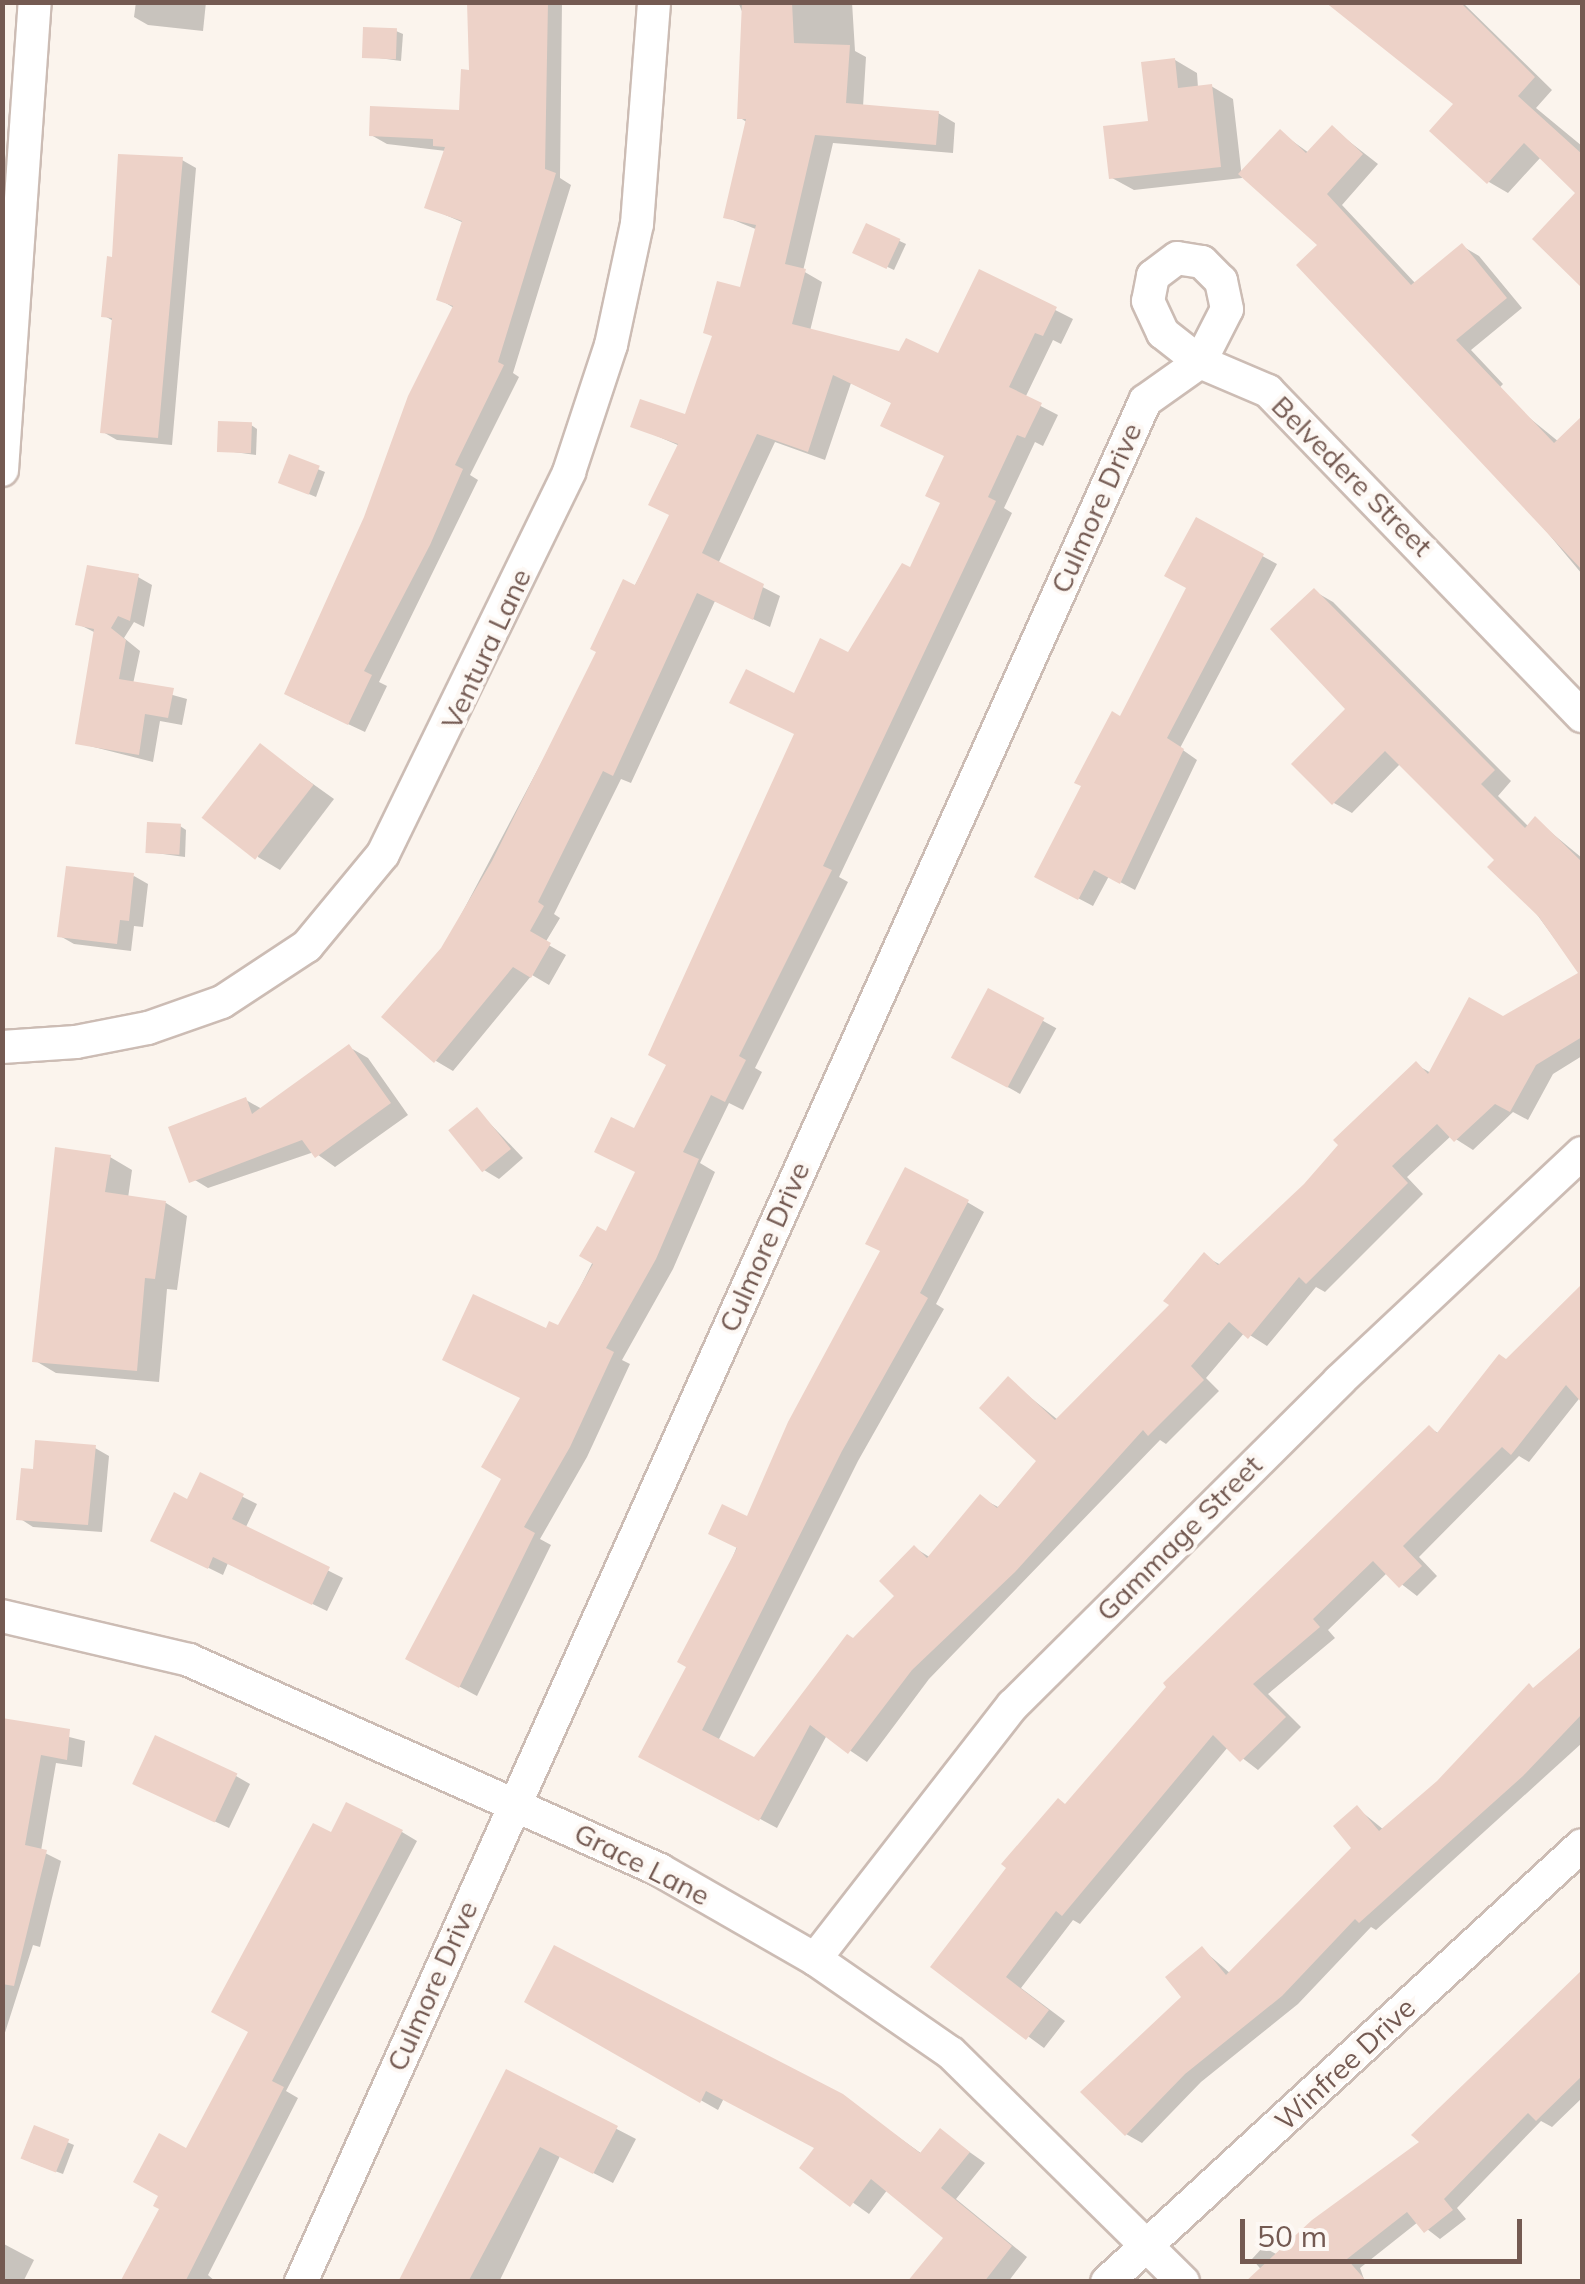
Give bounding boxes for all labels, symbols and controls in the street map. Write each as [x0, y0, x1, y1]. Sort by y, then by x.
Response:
street label: Belvedere Street [1265, 389, 1439, 563]
street label: Culmore Drive [1044, 418, 1148, 598]
street label: Ventura Lane [434, 563, 538, 735]
street label: Culmore Drive [712, 1157, 816, 1337]
street label: Gammage Street [1089, 1448, 1269, 1628]
street label: Grace Lane [569, 1816, 715, 1912]
street label: Culmore Drive [380, 1896, 484, 2076]
street label: Winfree Drive [1268, 1991, 1422, 2137]
scale bar [1245, 2199, 1528, 2261]
text: 50 m [1257, 2217, 1327, 2255]

